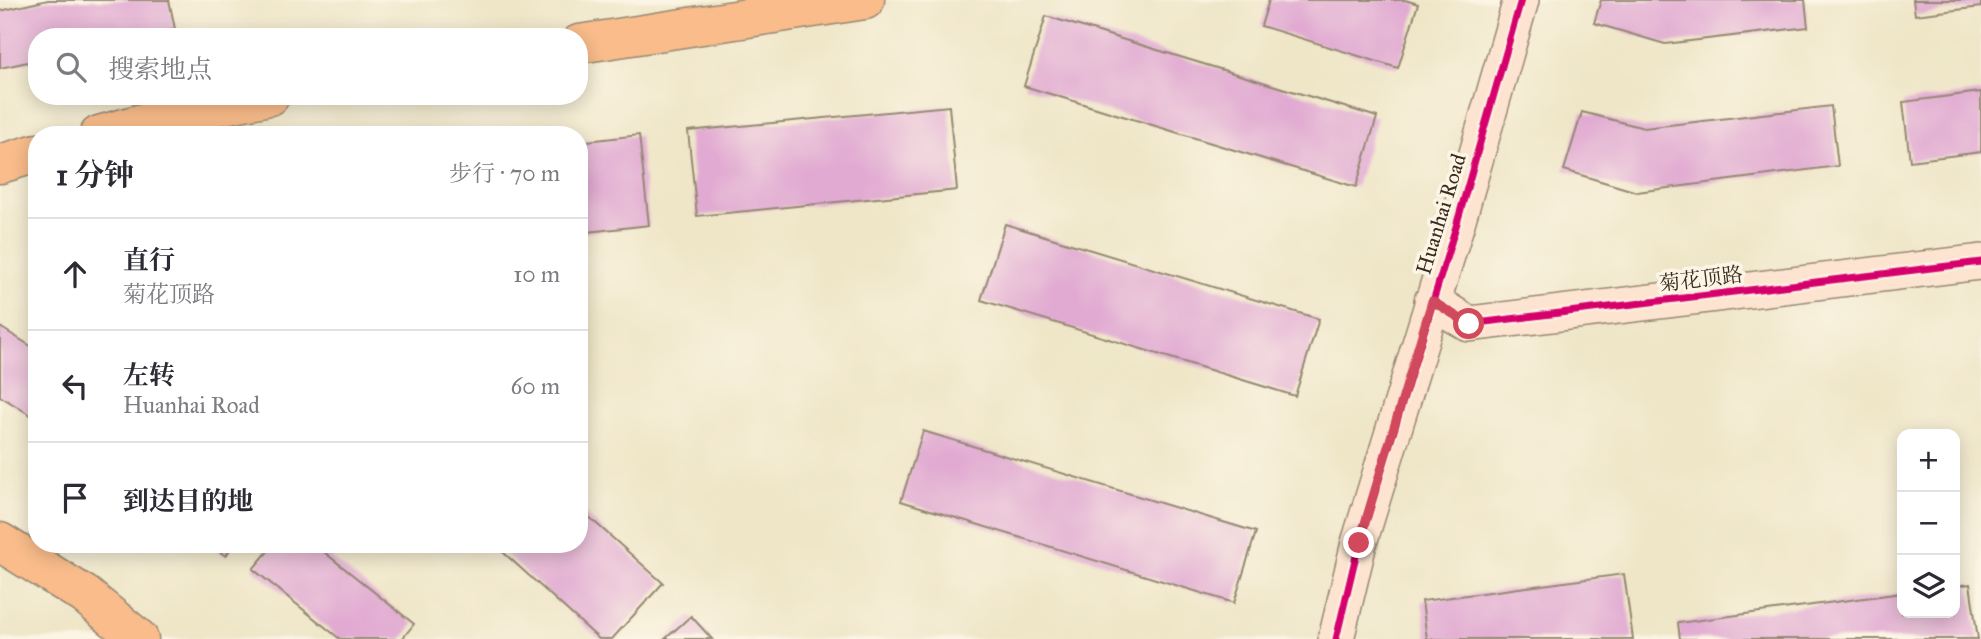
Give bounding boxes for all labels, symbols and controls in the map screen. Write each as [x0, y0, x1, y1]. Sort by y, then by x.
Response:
search box [28, 28, 588, 105]
icon: search [52, 48, 90, 86]
text: 搜索地点 [108, 53, 212, 85]
street label: Huanhai Road [1410, 150, 1472, 278]
text: 1 分钟 [56, 157, 134, 193]
text: 步行 · 70 m [449, 159, 560, 187]
text: 直行 [123, 244, 175, 276]
icon: ahead [56, 255, 94, 293]
text: 10 m [513, 260, 560, 288]
street label: 菊花顶路 [1658, 261, 1744, 297]
text: 菊花顶路 [123, 280, 215, 308]
route start [1453, 308, 1484, 339]
text: 左转 [123, 359, 175, 391]
icon: left [56, 367, 94, 405]
text: 60 m [511, 372, 560, 400]
text: Huanhai Road [123, 391, 260, 419]
map controls [1897, 429, 1960, 618]
button: + [1897, 429, 1960, 492]
icon: arrive [56, 479, 94, 517]
text: 到达目的地 [123, 485, 253, 517]
button: − [1897, 492, 1960, 555]
route end [1343, 527, 1374, 558]
button: layers [1897, 555, 1960, 618]

